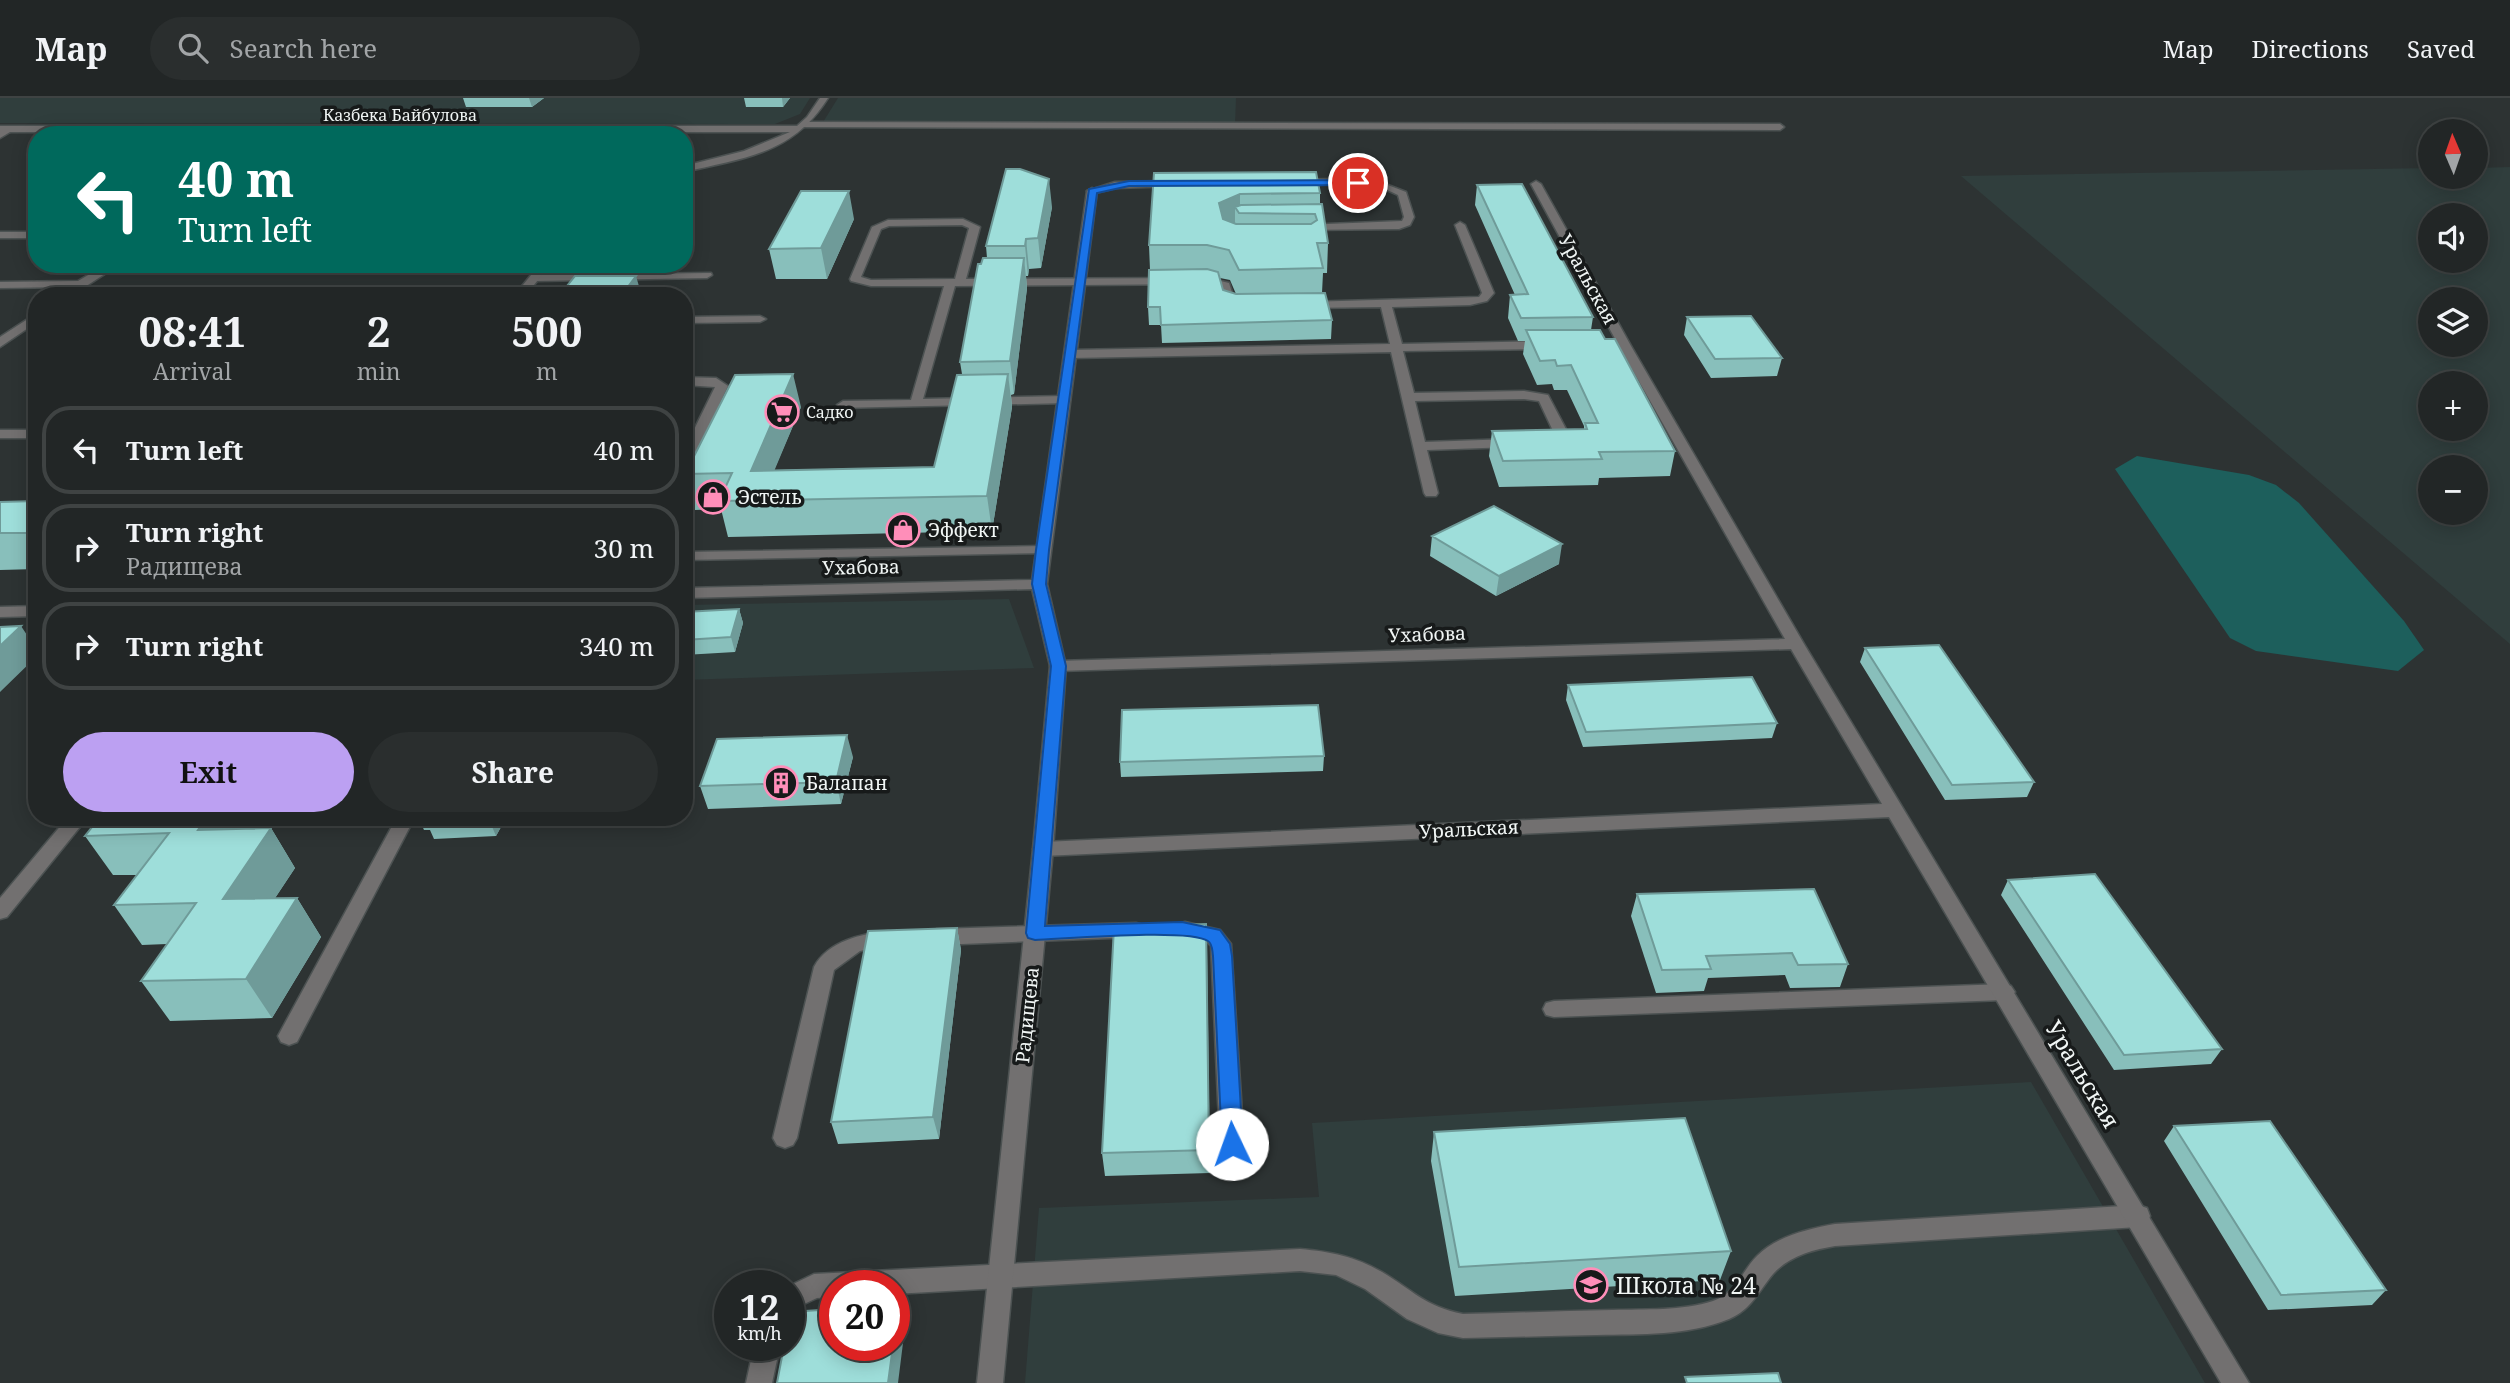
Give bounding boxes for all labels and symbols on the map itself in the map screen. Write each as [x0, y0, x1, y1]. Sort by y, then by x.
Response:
street label: Казбека Байбулова [323, 104, 477, 126]
north arrow [2418, 119, 2488, 189]
pin [1328, 153, 1388, 213]
street label: Уральская [1553, 229, 1624, 329]
supermarket icon: Садко [763, 393, 801, 431]
place label: Садко [806, 401, 854, 423]
shop icon: Эстель [694, 478, 732, 516]
place label: Эстель [738, 484, 801, 510]
shop icon: Эффект [884, 511, 922, 549]
place label: Эффект [928, 517, 999, 543]
street label: Ухабова [822, 553, 900, 581]
street label: Ухабова [1388, 620, 1466, 648]
building icon: Балапан [762, 764, 800, 802]
place label: Балапан [806, 770, 887, 796]
street label: Уральская [1419, 813, 1519, 845]
street label: Радищева [1009, 966, 1045, 1064]
street label: Уральская [2038, 1014, 2128, 1134]
position arrow [1195, 1107, 1269, 1181]
school or university icon: Школа № 24 [1572, 1266, 1610, 1304]
place label: Школа № 24 [1616, 1269, 1756, 1301]
speed limit sign: 20 [819, 1270, 910, 1361]

